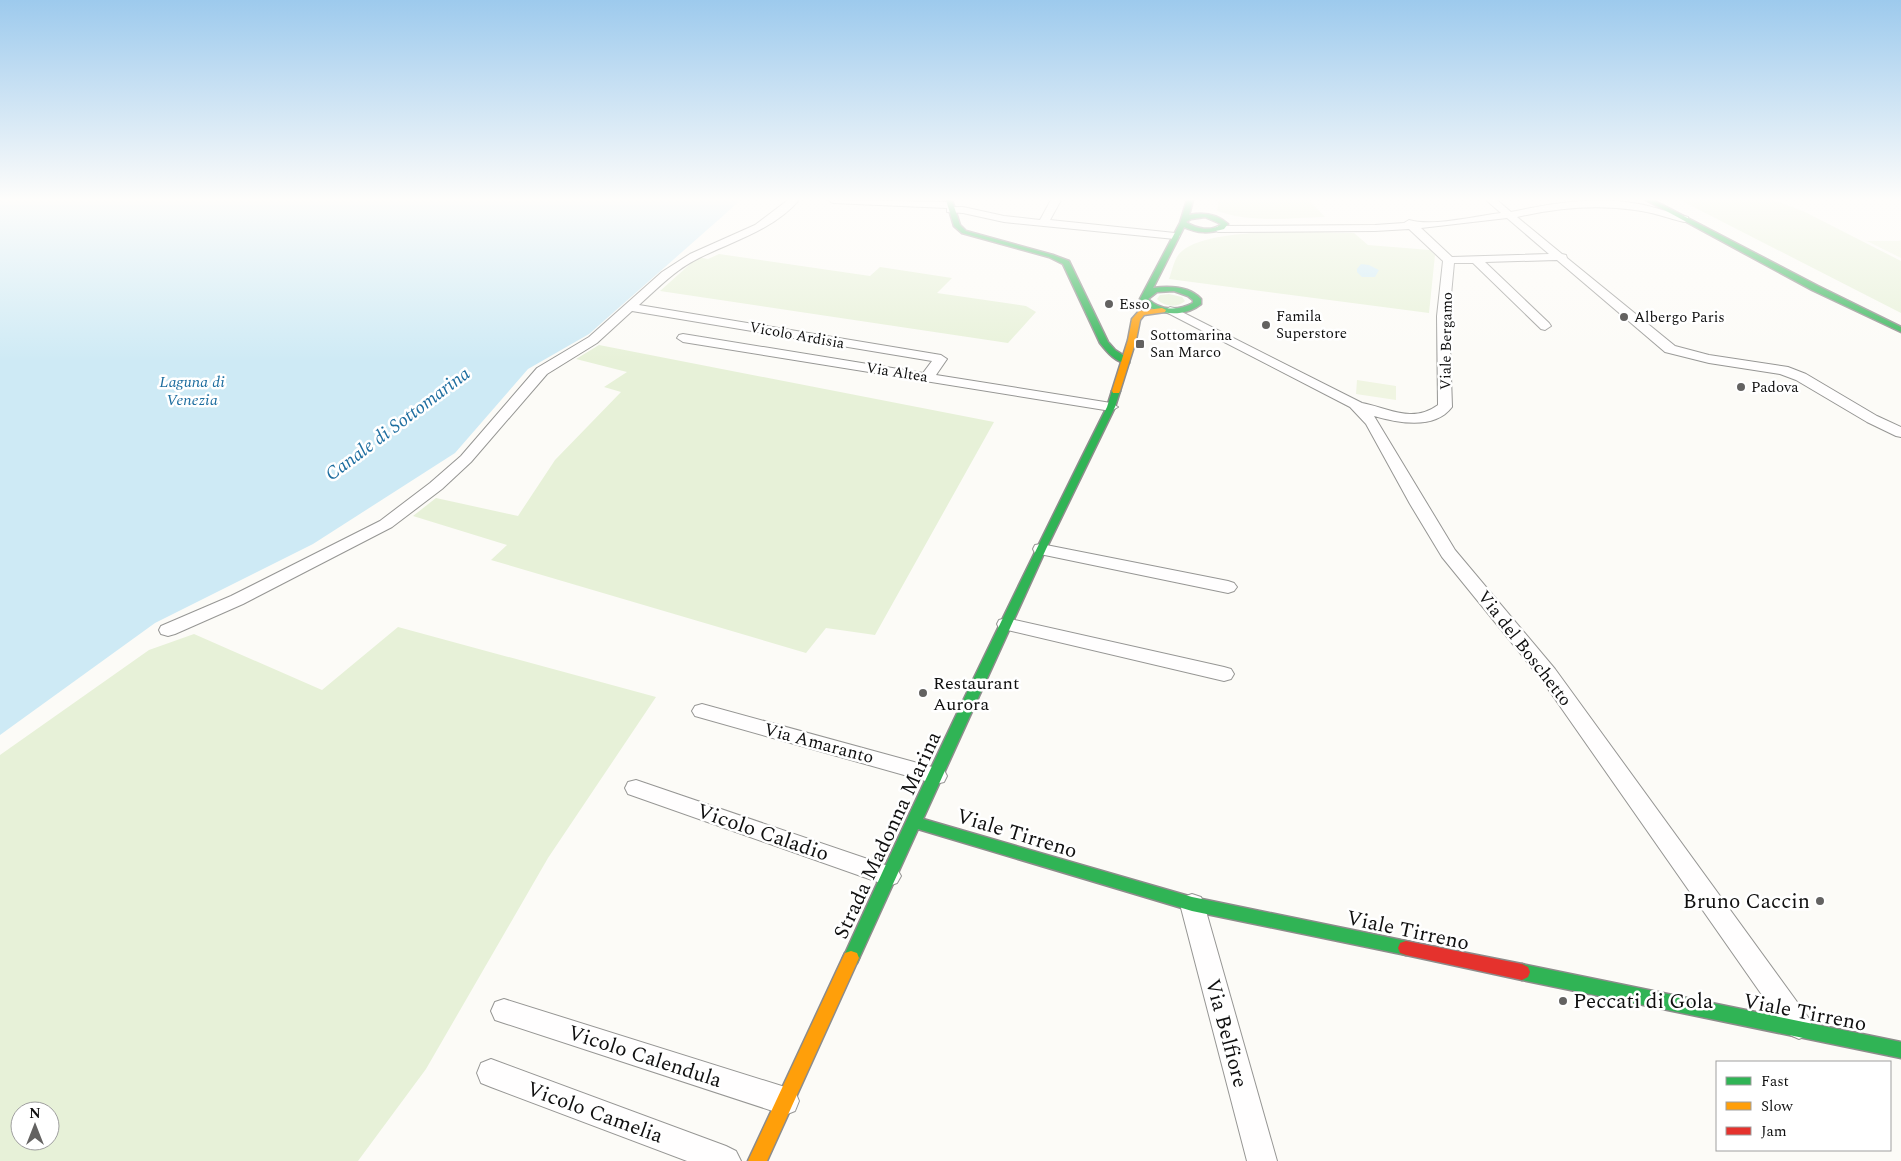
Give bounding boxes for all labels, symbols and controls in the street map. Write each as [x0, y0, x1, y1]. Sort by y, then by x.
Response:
street label: Viale Bergamo [1434, 292, 1459, 390]
place label: Esso [1119, 293, 1150, 316]
marker: Esso [1103, 298, 1115, 310]
place label: Famila Superstore [1276, 305, 1347, 345]
place label: Albergo Paris [1634, 306, 1725, 329]
marker: Albergo Paris [1618, 311, 1630, 323]
street label: Vicolo Ardisia [748, 316, 847, 355]
marker: Famila Superstore [1260, 319, 1272, 331]
place label: Sottomarina San Marco [1150, 324, 1233, 364]
marker: Sottomarina San Marco [1134, 338, 1146, 350]
street label: Via Altea [864, 356, 930, 389]
water label: Canale di Sottomarina [319, 360, 477, 489]
water label: Laguna di Venezia [159, 370, 225, 412]
place label: Padova [1751, 376, 1799, 399]
marker: Padova [1735, 381, 1747, 393]
street label: Via del Boschetto [1471, 585, 1579, 712]
place label: Restaurant Aurora [933, 670, 1019, 718]
marker: Restaurant Aurora [917, 687, 929, 699]
street label: Via Amaranto [761, 716, 877, 771]
street label: Strada Madonna Marina [826, 726, 950, 945]
street label: Vicolo Caladio [692, 795, 833, 871]
street label: Viale Tirreno [952, 800, 1081, 868]
place label: Bruno Caccin [1683, 886, 1810, 918]
marker: Bruno Caccin [1814, 895, 1826, 907]
street label: Viale Tirreno [1343, 902, 1472, 960]
street label: Via Belfiore [1196, 975, 1256, 1091]
street label: Viale Tirreno [1740, 985, 1869, 1041]
place label: Peccati di Gola [1573, 986, 1714, 1018]
marker: Peccati di Gola [1557, 995, 1569, 1007]
street label: Vicolo Calendula [564, 1017, 727, 1097]
legend [1716, 1061, 1891, 1151]
text: Fast [1761, 1070, 1789, 1093]
street label: Vicolo Camelia [522, 1073, 668, 1153]
text: Slow [1761, 1095, 1793, 1118]
north arrow [10, 1101, 60, 1151]
text: N [29, 1103, 41, 1124]
text: Jam [1761, 1120, 1787, 1143]

